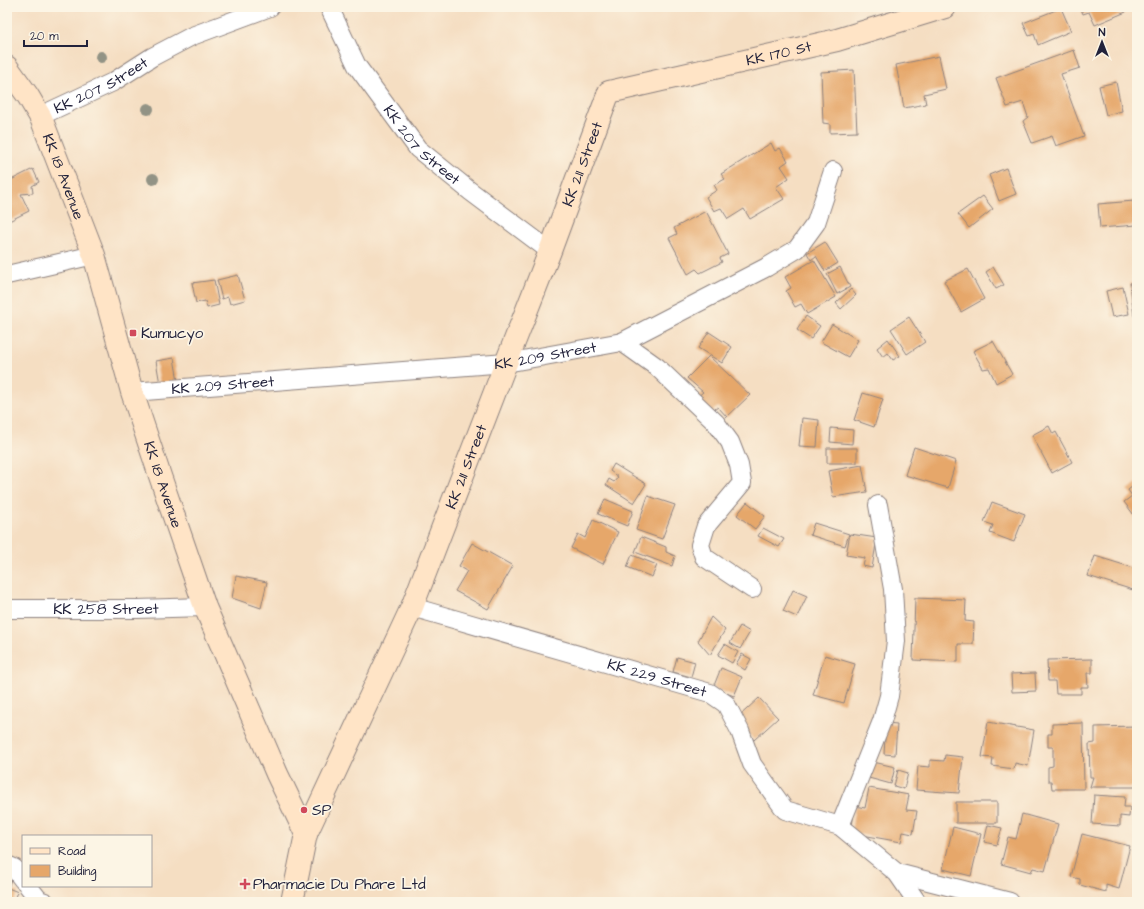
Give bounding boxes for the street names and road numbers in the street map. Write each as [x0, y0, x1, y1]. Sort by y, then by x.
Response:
street label: KK 170 St [744, 36, 814, 71]
street label: KK 207 Street [50, 52, 152, 119]
street label: KK 207 Street [378, 101, 464, 190]
street label: KK 211 Street [557, 119, 608, 210]
street label: KK 18 Avenue [37, 131, 89, 223]
street label: KK 209 Street [494, 337, 598, 375]
street label: KK 209 Street [171, 371, 275, 400]
street label: KK 211 Street [441, 421, 492, 512]
street label: KK 18 Avenue [138, 438, 187, 531]
street label: KK 258 Street [53, 598, 159, 620]
street label: KK 229 Street [605, 654, 709, 702]

